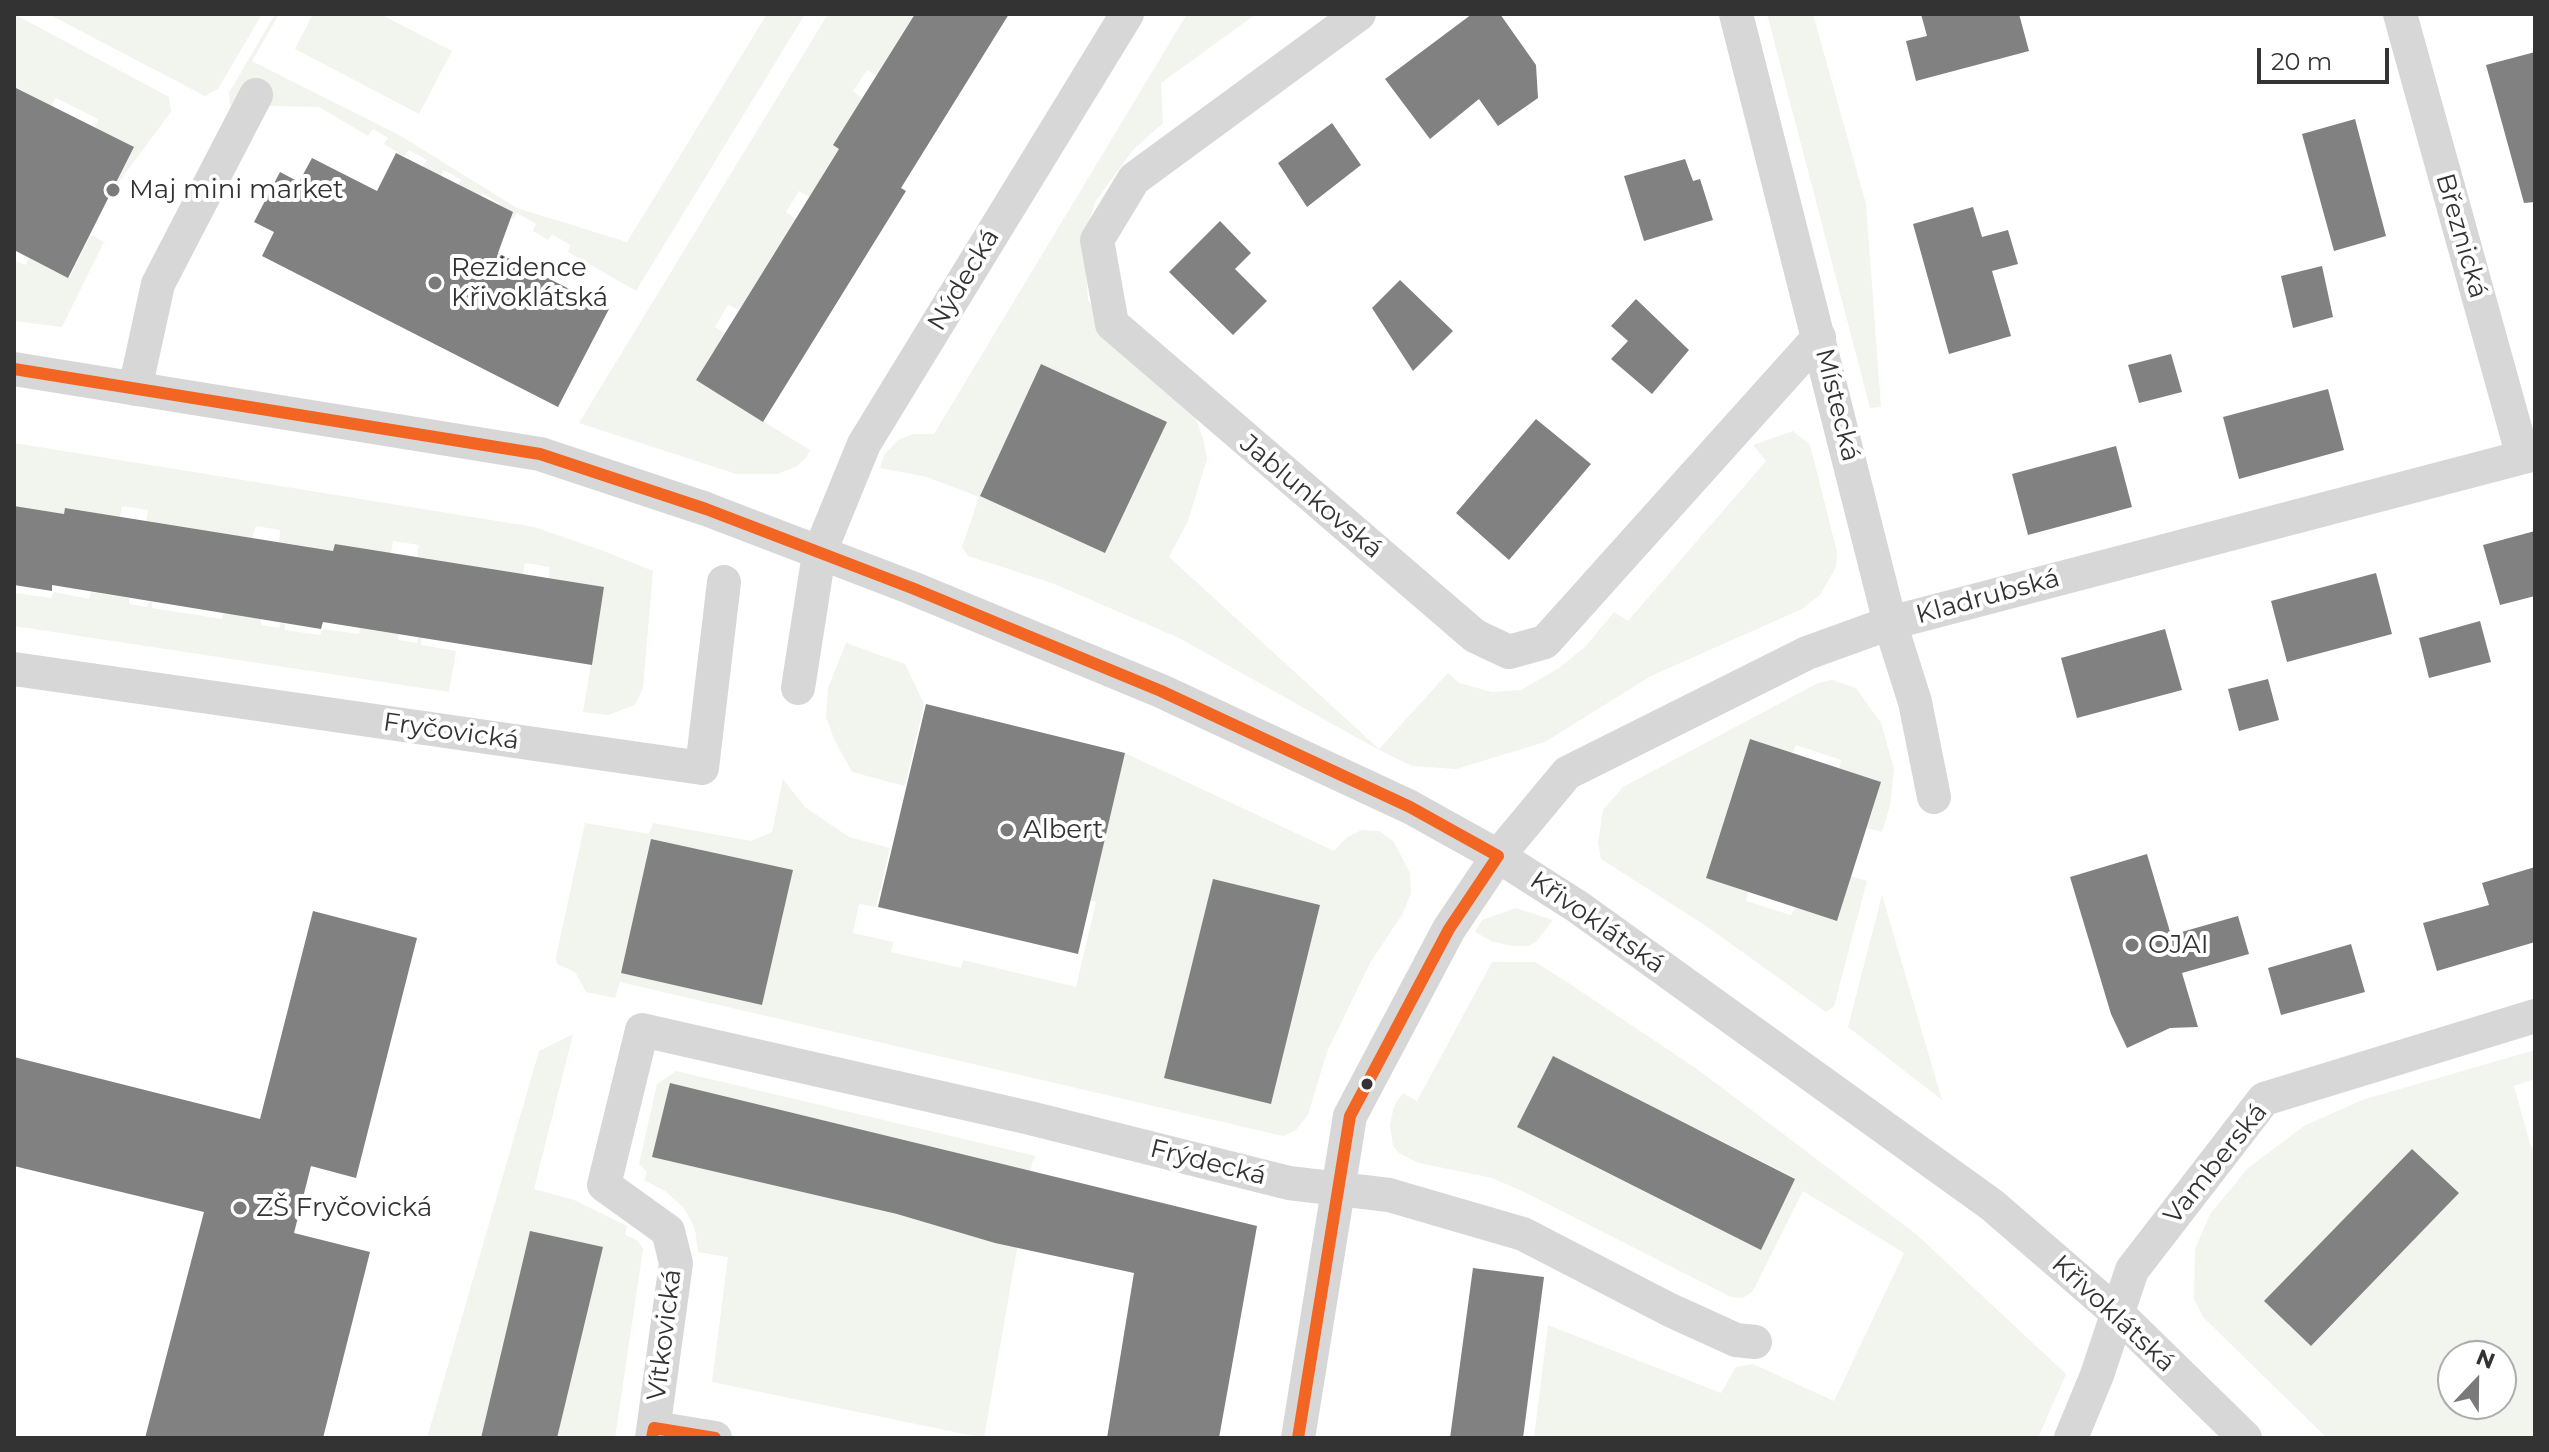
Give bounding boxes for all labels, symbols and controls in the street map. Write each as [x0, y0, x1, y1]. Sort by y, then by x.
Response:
scale bar [2261, 32, 2393, 82]
text: 20 m [2271, 47, 2332, 76]
street label: Březnická [2428, 170, 2494, 302]
place label: Maj mini market [129, 174, 343, 206]
marker: Maj mini market [104, 181, 122, 199]
street label: Nýdecká [921, 223, 1007, 337]
place label: Rezidence Křivoklátská [451, 252, 608, 314]
marker: Rezidence Křivoklátská [426, 274, 444, 292]
street label: Místecká [1808, 345, 1866, 465]
street label: Jablunkovská [1233, 428, 1389, 566]
street label: Kladrubská [1913, 563, 2063, 631]
street label: Fryčovická [381, 707, 521, 757]
place label: Albert [1023, 814, 1103, 846]
marker: Albert [998, 821, 1016, 839]
street label: Křivoklátská [1524, 865, 1670, 981]
place label: OJAI [2148, 929, 2209, 961]
marker: OJAI [2123, 936, 2141, 954]
unlabelled marker [1359, 1076, 1375, 1092]
street label: Vamberská [2158, 1097, 2274, 1231]
street label: Frýdecká [1147, 1134, 1269, 1192]
place label: ZŠ Fryčovická [256, 1192, 432, 1224]
marker: ZŠ Fryčovická [231, 1199, 249, 1217]
street label: Křivoklátská [2045, 1249, 2181, 1379]
street label: Vítkovická [641, 1268, 689, 1402]
north arrow [2437, 1340, 2517, 1420]
text: N [2472, 1343, 2499, 1375]

